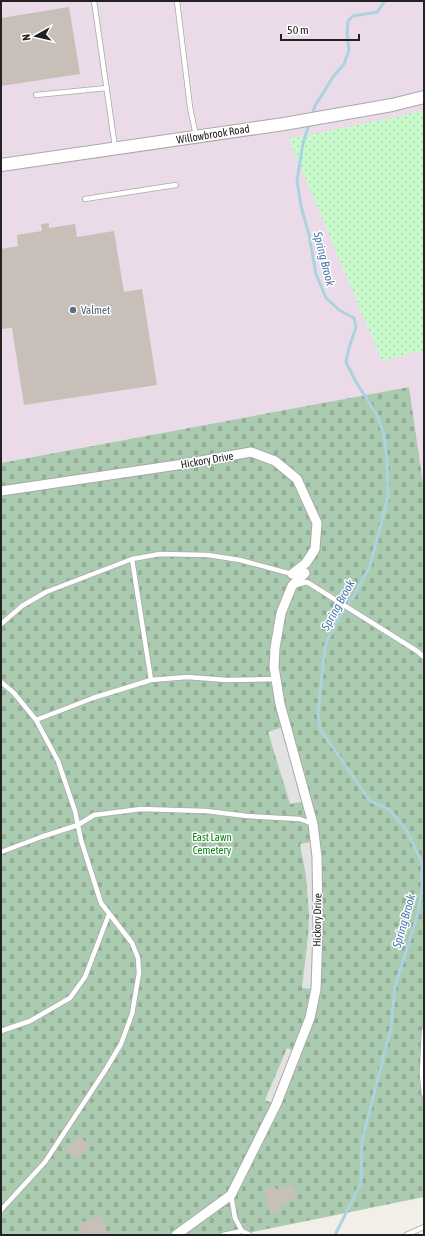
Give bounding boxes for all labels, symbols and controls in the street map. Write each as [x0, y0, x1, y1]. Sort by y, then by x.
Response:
north arrow [16, 16, 56, 56]
scale bar [281, 16, 359, 42]
text: 50 m [287, 23, 309, 37]
text: N [20, 33, 32, 41]
street label: Willowbrook Road [176, 122, 250, 146]
water label: Spring Brook [310, 229, 338, 288]
place label: Valmet [81, 304, 110, 316]
marker: Valmet [68, 305, 78, 315]
street label: Hickory Drive [180, 449, 234, 471]
water label: Spring Brook [318, 577, 358, 634]
park label: East Lawn Cemetery [192, 831, 232, 856]
water label: Spring Brook [389, 892, 419, 951]
street label: Hickory Drive [311, 893, 323, 947]

